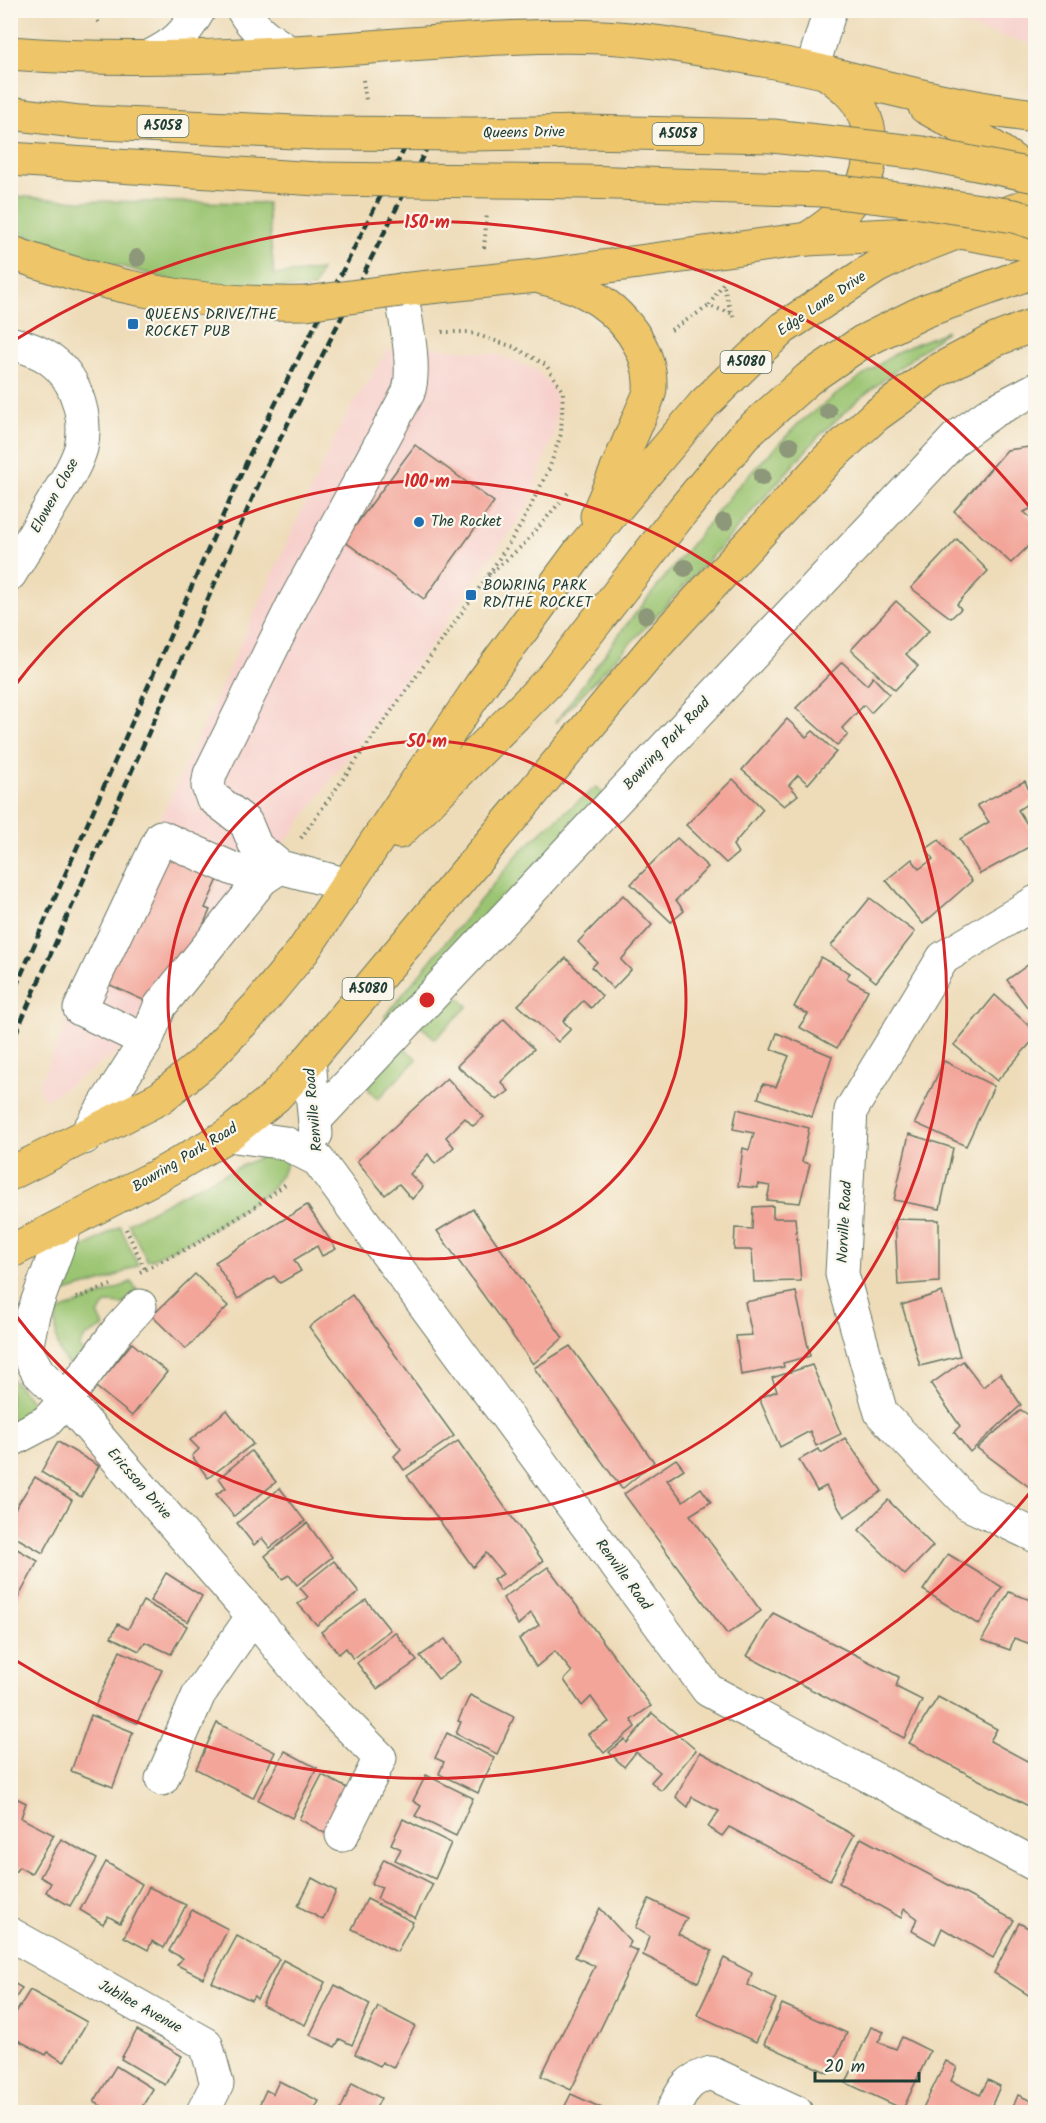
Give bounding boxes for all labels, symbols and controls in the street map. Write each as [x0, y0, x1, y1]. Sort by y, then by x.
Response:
road number: A5058 [138, 115, 188, 137]
street label: Queens Drive [483, 120, 565, 146]
road number: A5058 [652, 123, 704, 145]
text: 150 m [404, 209, 450, 238]
street label: Edge Lane Drive [772, 265, 872, 343]
place label: QUEENS DRIVE/THE ROCKET PUB [145, 303, 278, 344]
marker: QUEENS DRIVE/THE ROCKET PUB [126, 317, 140, 331]
road number: A5080 [720, 351, 771, 373]
street label: Elowen Close [24, 454, 86, 538]
text: 100 m [404, 468, 450, 497]
place label: The Rocket [431, 510, 502, 534]
marker: The Rocket [412, 515, 426, 529]
place label: BOWRING PARK RD/THE ROCKET [483, 574, 594, 615]
marker: BOWRING PARK RD/THE ROCKET [464, 588, 478, 602]
street label: Bowring Park Road [618, 692, 717, 796]
text: 50 m [406, 728, 447, 757]
road number: A5080 [342, 978, 394, 1000]
centre of rings [417, 990, 437, 1010]
street label: Renville Road [298, 1067, 330, 1153]
street label: Bowring Park Road [128, 1117, 243, 1199]
street label: Norville Road [831, 1180, 859, 1264]
street label: Ericsson Drive [101, 1443, 177, 1526]
street label: Renville Road [589, 1534, 658, 1616]
street label: Jubilee Avenue [93, 1974, 187, 2040]
scale bar [815, 2045, 918, 2083]
text: 20 m [824, 2053, 865, 2082]

